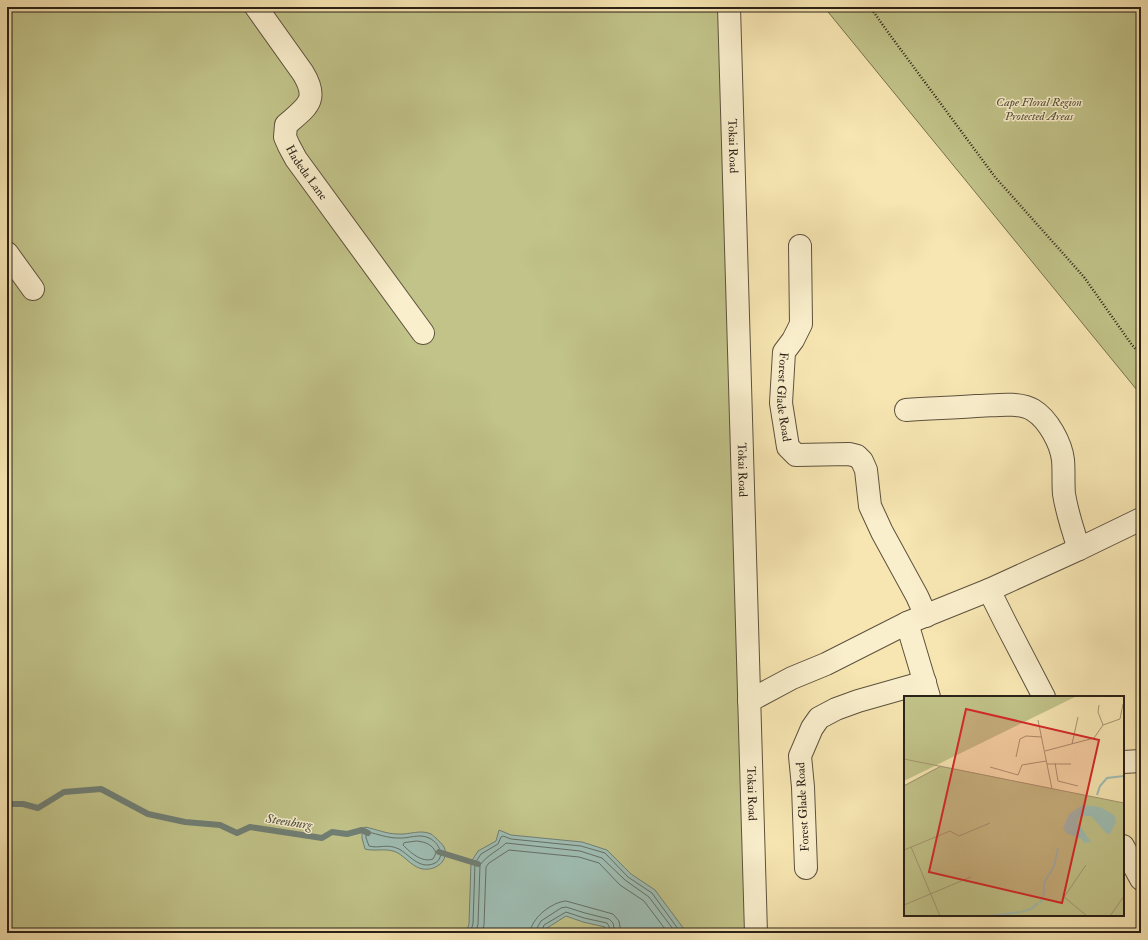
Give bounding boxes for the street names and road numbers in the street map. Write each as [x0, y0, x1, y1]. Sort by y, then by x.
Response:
street label: Tokai Road [725, 118, 741, 173]
street label: Hadeda Lane [282, 142, 331, 203]
street label: Forest Glade Road [773, 352, 795, 443]
street label: Tokai Road [734, 442, 751, 497]
street label: Forest Glade Road [793, 762, 813, 852]
street label: Tokai Road [744, 766, 760, 821]

